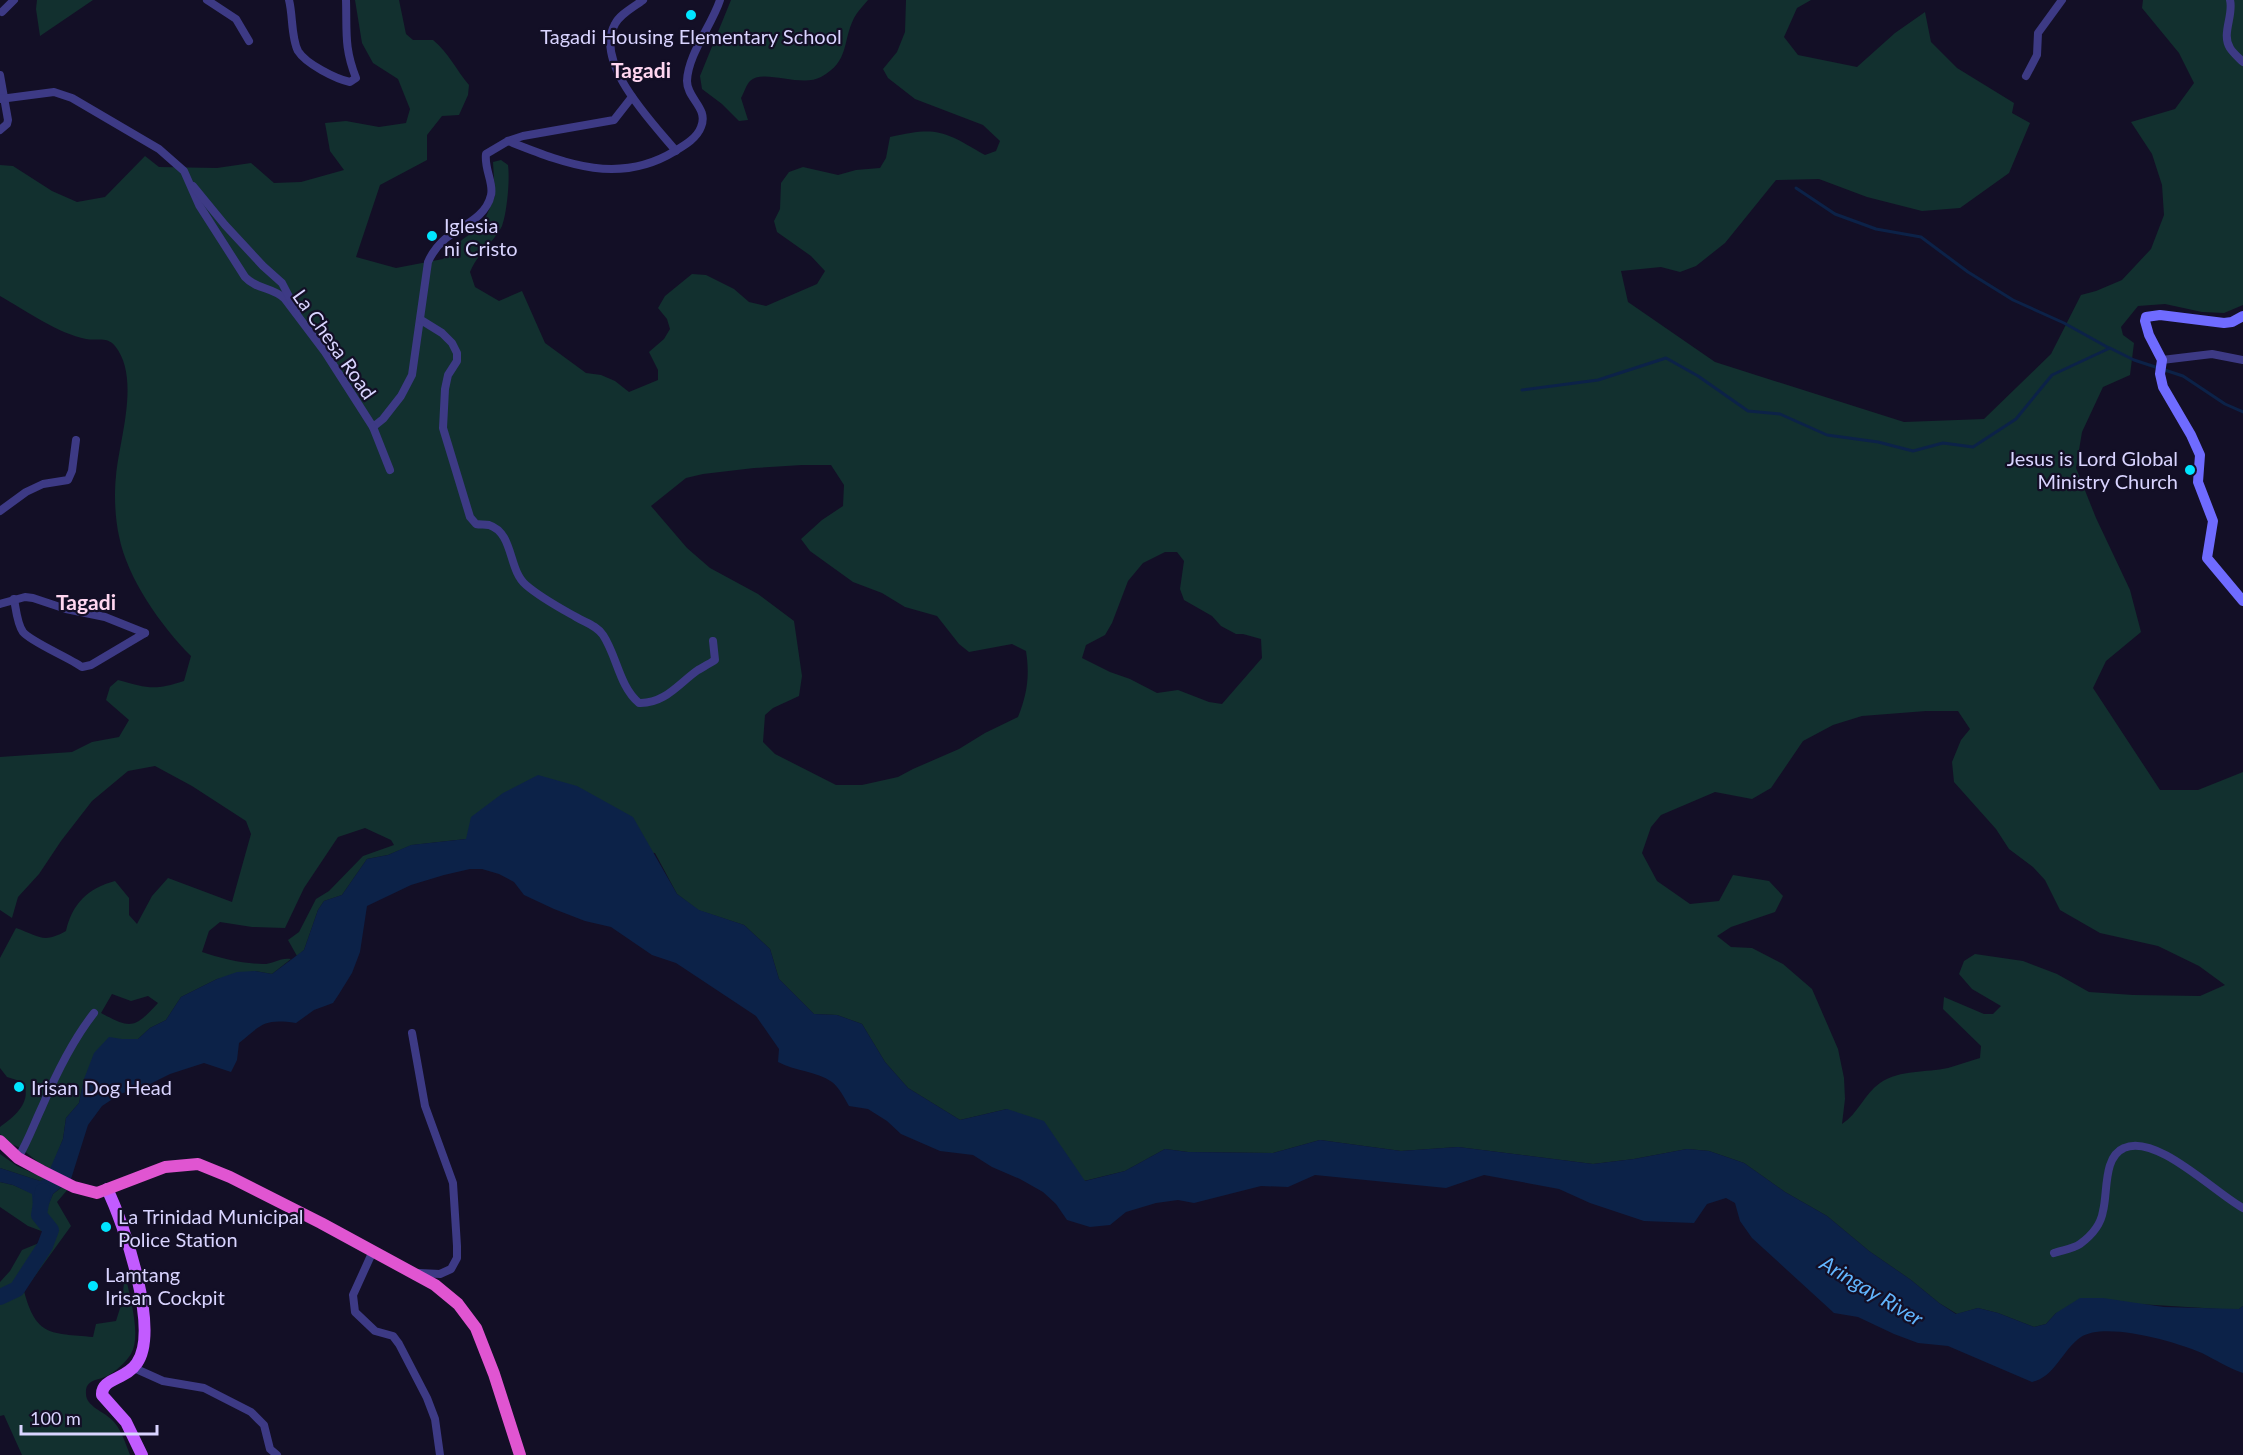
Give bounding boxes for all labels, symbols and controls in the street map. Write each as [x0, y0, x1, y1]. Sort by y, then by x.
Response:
marker: Tagadi Housing Elementary School [684, 8, 698, 22]
place label: Tagadi Housing Elementary School [540, 24, 842, 48]
district label: Tagadi [611, 57, 671, 82]
place label: Iglesia ni Cristo [444, 213, 518, 260]
marker: Iglesia ni Cristo [425, 229, 439, 243]
street label: La Chesa Road [288, 284, 382, 404]
place label: Jesus is Lord Global Ministry Church [2007, 446, 2178, 493]
marker: Jesus is Lord Global Ministry Church [2183, 463, 2197, 477]
district label: Tagadi [56, 589, 116, 614]
place label: Irisan Dog Head [31, 1075, 172, 1099]
marker: Irisan Dog Head [12, 1080, 26, 1094]
place label: La Trinidad Municipal Police Station [118, 1204, 304, 1251]
marker: La Trinidad Municipal Police Station [99, 1220, 113, 1234]
water label: Aringay River [1815, 1249, 1929, 1331]
place label: Lamtang Irisan Cockpit [105, 1262, 225, 1309]
marker: Lamtang Irisan Cockpit [86, 1279, 100, 1293]
scale bar [21, 1398, 158, 1436]
text: 100 m [30, 1407, 81, 1429]

